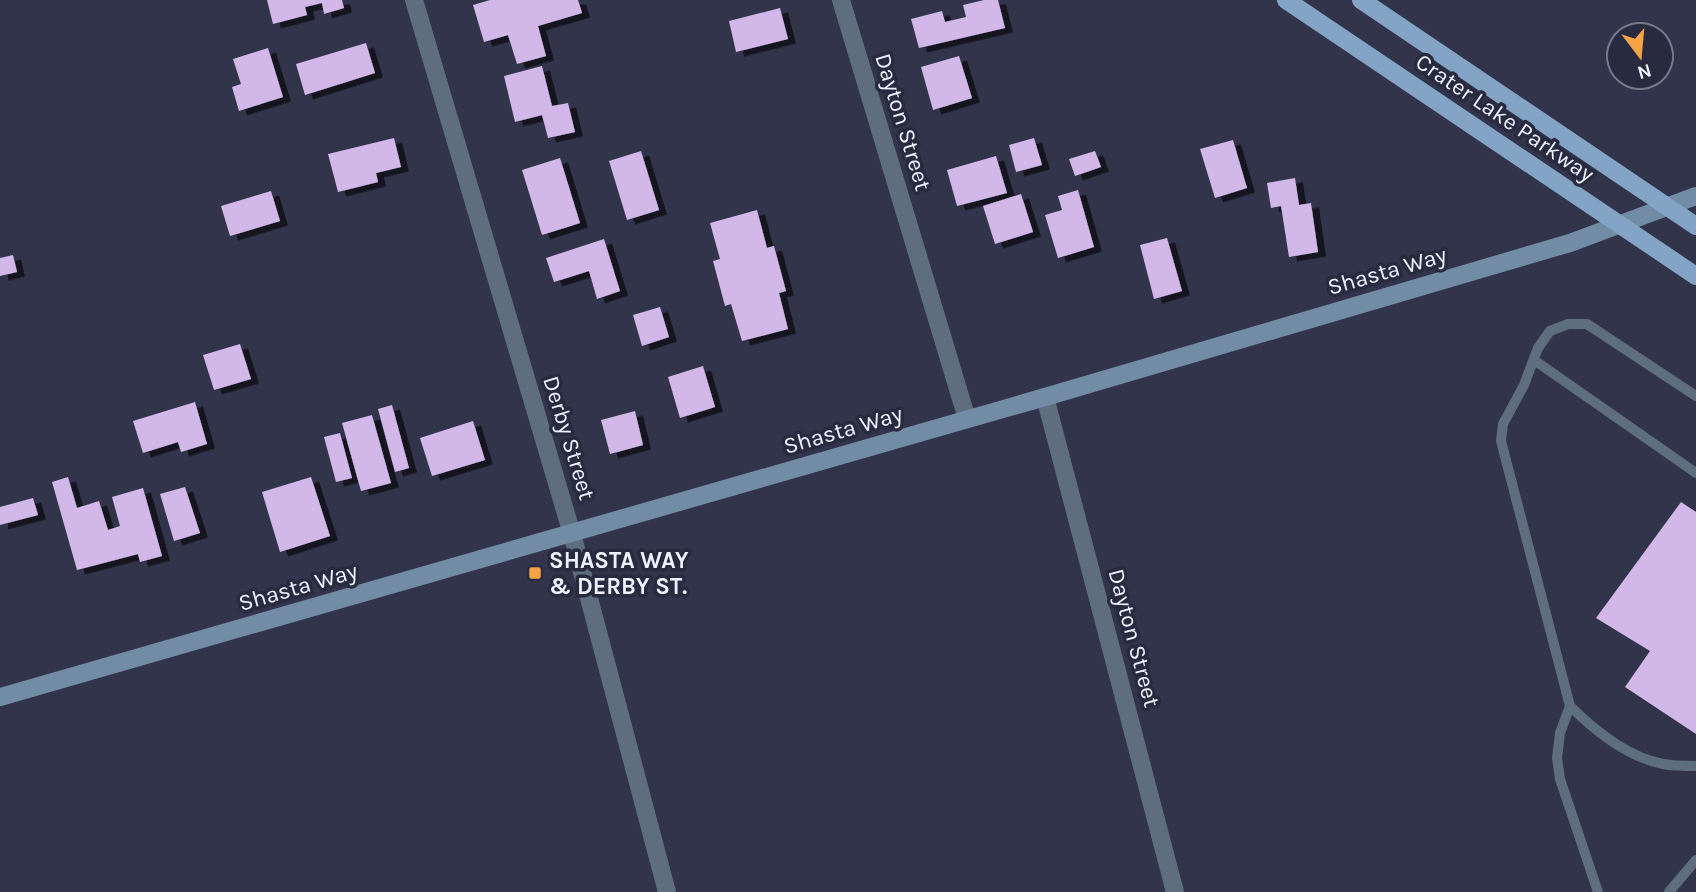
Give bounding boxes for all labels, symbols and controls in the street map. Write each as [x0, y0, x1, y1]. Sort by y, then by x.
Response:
north arrow [1605, 21, 1675, 91]
street label: Crater Lake Parkway [1411, 48, 1600, 188]
street label: Dayton Street [869, 50, 937, 194]
text: N [1635, 59, 1654, 84]
street label: Shasta Way [1324, 241, 1450, 301]
street label: Derby Street [537, 373, 601, 504]
street label: Shasta Way [780, 400, 906, 460]
place label: SHASTA WAY & DERBY ST. [549, 547, 689, 600]
street label: Shasta Way [235, 557, 361, 617]
marker: SHASTA WAY & DERBY ST. [527, 565, 543, 581]
street label: Dayton Street [1103, 566, 1166, 711]

